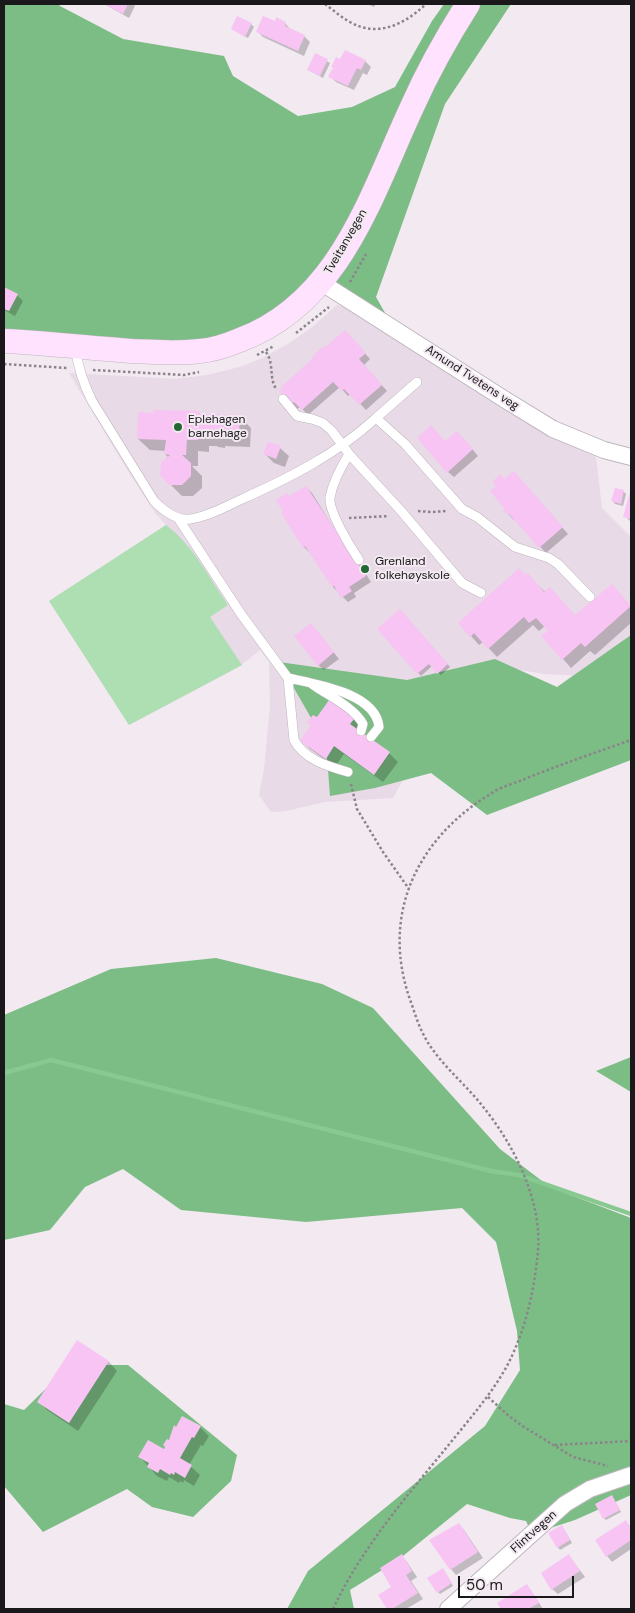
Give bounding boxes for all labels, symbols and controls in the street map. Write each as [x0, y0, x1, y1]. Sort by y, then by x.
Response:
street label: Tveitanvegen [322, 207, 370, 277]
street label: Amund Tvetens veg [422, 342, 522, 414]
place label: Eplehagen barnehage [188, 413, 247, 441]
marker: Eplehagen barnehage [172, 421, 184, 433]
place label: Grenland folkehøyskole [375, 555, 450, 583]
marker: Grenland folkehøyskole [359, 563, 371, 575]
street label: Flintvegen [508, 1508, 560, 1556]
scale bar [460, 1566, 576, 1598]
text: 50 m [466, 1575, 503, 1595]

